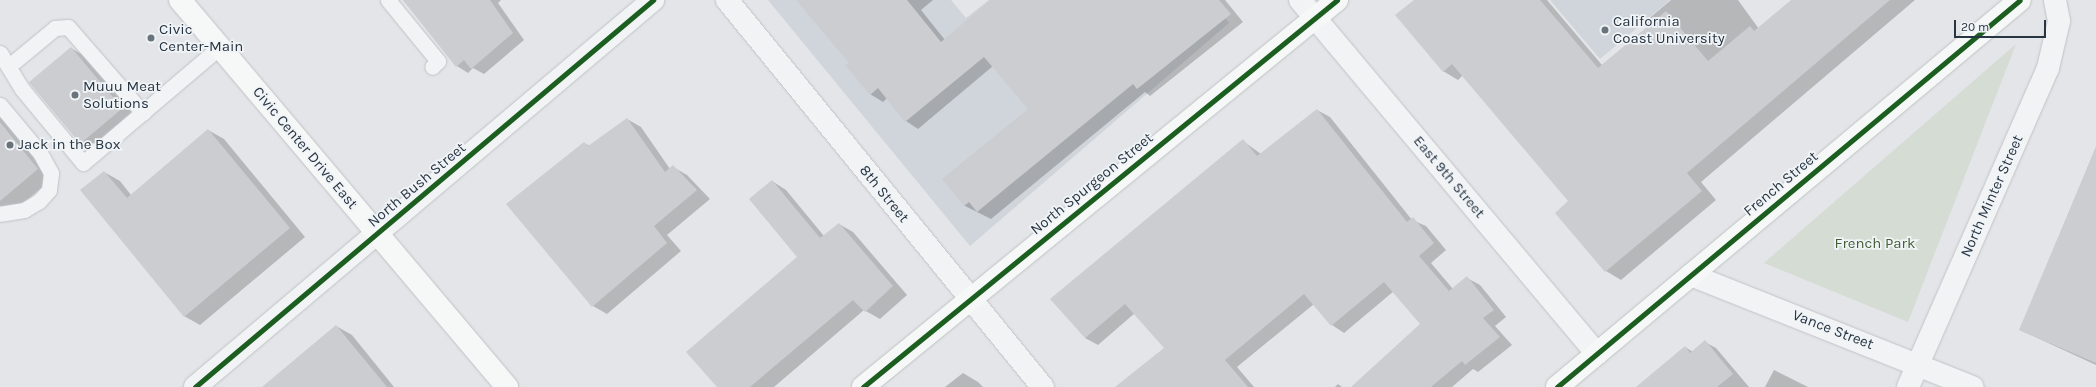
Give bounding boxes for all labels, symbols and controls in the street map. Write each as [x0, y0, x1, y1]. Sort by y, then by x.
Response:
place label: California Coast University [1613, 12, 1725, 47]
scale bar [1956, 12, 2048, 38]
place label: Civic Center-Main [159, 20, 243, 55]
text: 20 m [1961, 20, 1989, 34]
marker: California Coast University [1600, 25, 1610, 35]
marker: Civic Center-Main [146, 33, 156, 43]
place label: Muuu Meat Solutions [83, 77, 161, 112]
street label: Civic Center Drive East [249, 83, 361, 213]
marker: Muuu Meat Solutions [70, 90, 80, 100]
street label: North Spurgeon Street [1027, 129, 1157, 239]
street label: East 9th Street [1409, 132, 1489, 222]
street label: North Minter Street [1957, 132, 2027, 260]
place label: Jack in the Box [18, 136, 120, 154]
street label: North Bush Street [364, 139, 470, 231]
marker: Jack in the Box [5, 140, 15, 150]
street label: French Street [1740, 148, 1822, 220]
street label: 8th Street [855, 162, 913, 226]
park label: French Park [1835, 235, 1915, 253]
street label: Vance Street [1790, 306, 1876, 354]

